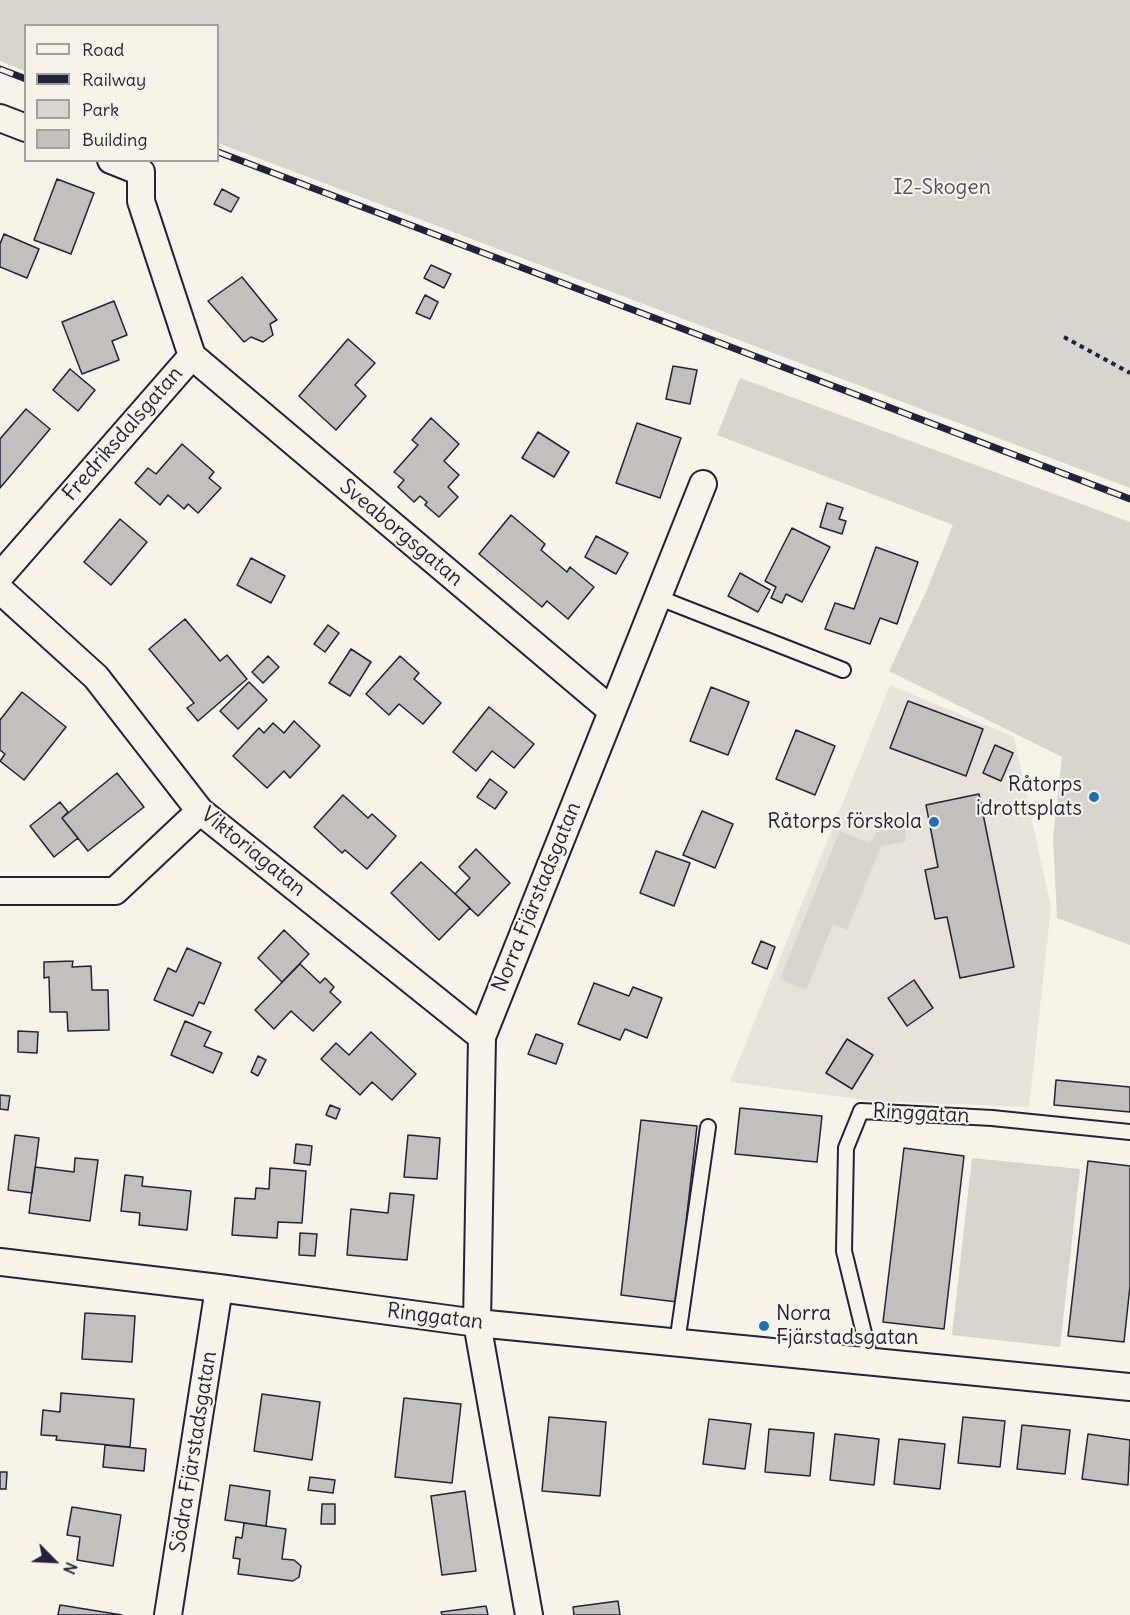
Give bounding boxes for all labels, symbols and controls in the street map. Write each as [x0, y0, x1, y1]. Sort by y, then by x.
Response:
legend [24, 24, 219, 162]
text: Road [82, 38, 124, 61]
text: Railway [82, 68, 146, 91]
text: Park [82, 98, 119, 121]
text: Building [82, 128, 147, 151]
park label: I2-Skogen [893, 175, 991, 201]
street label: Fredriksdalsgatan [58, 362, 188, 506]
street label: Sveaborgsgatan [334, 474, 468, 592]
place label: Råtorps idrottsplats [976, 772, 1082, 822]
marker: Råtorps idrottsplats [1087, 790, 1101, 804]
street label: Norra Fjärstadsgatan [487, 798, 587, 996]
street label: Viktoriagatan [196, 802, 310, 902]
place label: Råtorps förskola [767, 809, 922, 835]
marker: Råtorps förskola [927, 815, 941, 829]
street label: Ringgatan [872, 1099, 970, 1129]
street label: Ringgatan [385, 1299, 485, 1335]
place label: Norra Fjärstadsgatan [776, 1301, 919, 1351]
marker: Norra Fjärstadsgatan [757, 1319, 771, 1333]
street label: Södra Fjärstadsgatan [166, 1349, 222, 1555]
north arrow [24, 1531, 84, 1591]
text: N [59, 1559, 82, 1577]

